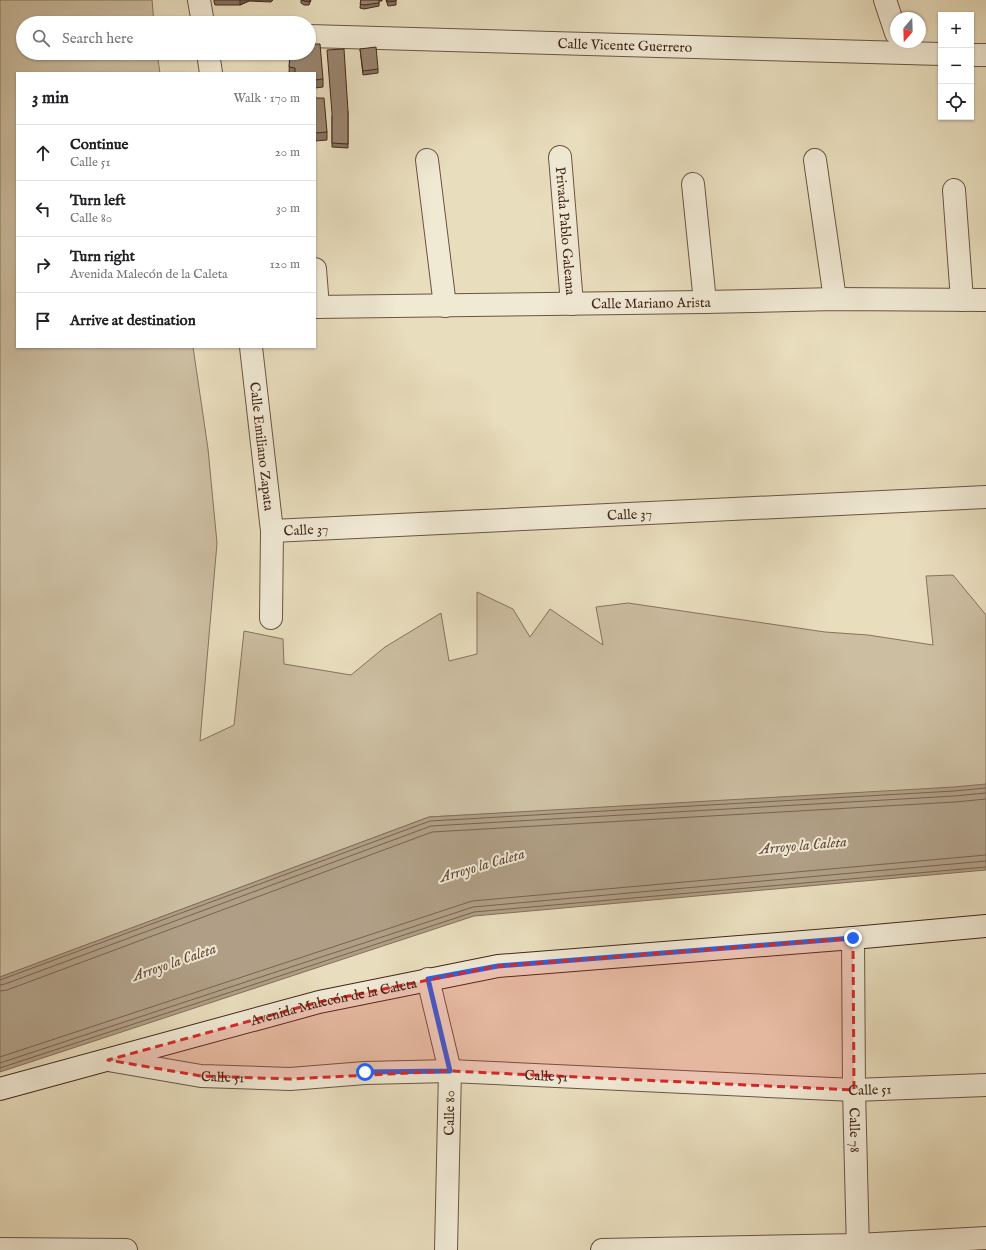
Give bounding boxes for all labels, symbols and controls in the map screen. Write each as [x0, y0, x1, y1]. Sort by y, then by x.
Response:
north arrow [890, 12, 926, 48]
map controls [938, 12, 974, 120]
button: + [938, 12, 974, 48]
search box [16, 16, 316, 60]
icon: search [30, 27, 52, 49]
text: Search here [62, 29, 133, 48]
street label: Calle Vicente Guerrero [557, 35, 693, 57]
button: − [938, 48, 974, 84]
button: locate [938, 84, 974, 120]
text: 3 min [32, 88, 69, 109]
text: Walk · 170 m [234, 90, 300, 107]
text: Continue [70, 135, 128, 154]
icon: ahead [32, 142, 54, 164]
text: 20 m [275, 144, 300, 161]
text: Calle 51 [70, 154, 110, 171]
street label: Privada Pablo Galeana [551, 166, 579, 297]
text: Turn left [70, 191, 126, 210]
icon: left [32, 198, 54, 220]
text: 30 m [276, 200, 300, 217]
text: Calle 80 [70, 210, 112, 227]
text: Turn right [70, 247, 135, 266]
icon: right [32, 254, 54, 276]
text: 120 m [270, 256, 300, 273]
text: Avenida Malecón de la Caleta [70, 266, 228, 283]
street label: Calle Mariano Arista [591, 294, 712, 313]
icon: arrive [32, 310, 54, 332]
text: Arrive at destination [70, 311, 196, 330]
street label: Calle Emiliano Zapata [245, 381, 278, 513]
street label: Calle 37 [607, 505, 653, 525]
street label: Calle 37 [283, 520, 329, 540]
water label: Arroyo la Caleta [756, 832, 848, 859]
water label: Arroyo la Caleta [435, 844, 527, 887]
route end [844, 929, 862, 947]
water label: Arroyo la Caleta [128, 939, 219, 986]
street label: Avenida Malecón de la Caleta [248, 974, 419, 1031]
route start [356, 1063, 374, 1081]
street label: Calle 51 [524, 1067, 568, 1087]
street label: Calle 51 [201, 1068, 245, 1087]
street label: Calle 51 [848, 1081, 892, 1100]
street label: Calle 80 [441, 1090, 459, 1136]
street label: Calle 78 [844, 1107, 864, 1153]

